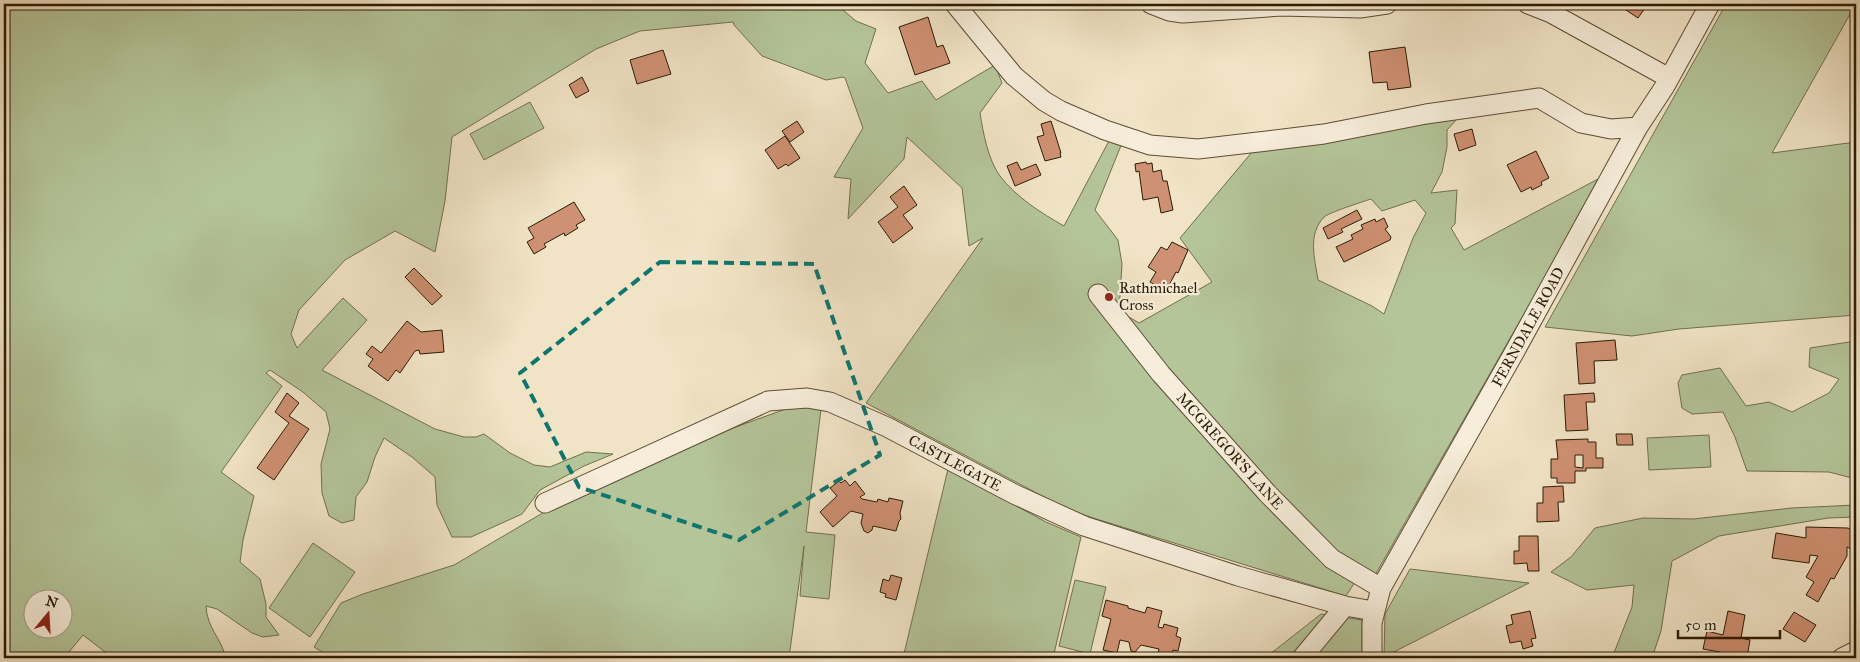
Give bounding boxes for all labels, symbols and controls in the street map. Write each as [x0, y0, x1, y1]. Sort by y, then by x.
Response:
street label: FERNDALE ROAD [1488, 264, 1568, 390]
place label: Rathmichael Cross [1119, 279, 1198, 314]
marker: Rathmichael Cross [1103, 291, 1115, 303]
street label: MCGREGOR'S LANE [1173, 389, 1287, 513]
street label: CASTLEGATE [905, 431, 1005, 495]
north arrow [22, 590, 72, 640]
text: N [44, 592, 60, 612]
scale bar [1678, 607, 1780, 639]
text: 50 m [1685, 616, 1717, 634]

